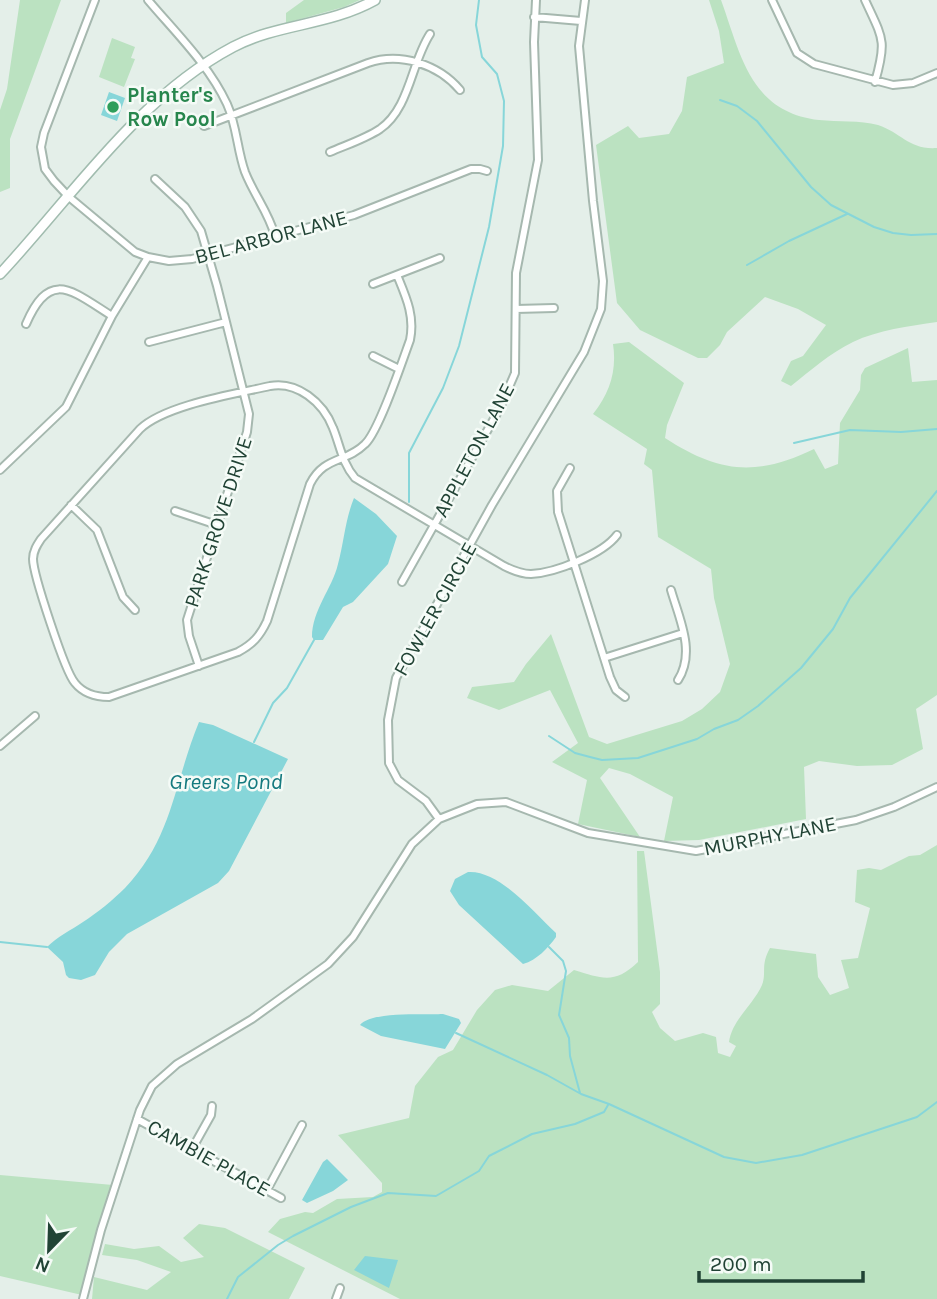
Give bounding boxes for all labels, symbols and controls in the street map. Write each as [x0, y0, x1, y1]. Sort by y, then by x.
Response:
place label: Planter's Row Pool [127, 83, 216, 131]
marker: Planter's Row Pool [105, 99, 121, 115]
street label: BEL ARBOR LANE [192, 205, 350, 269]
street label: APPLETON LANE [429, 379, 519, 521]
street label: PARK GROVE DRIVE [179, 434, 257, 610]
street label: FOWLER CIRCLE [388, 538, 482, 680]
water label: Greers Pond [169, 768, 283, 795]
street label: MURPHY LANE [702, 811, 838, 861]
street label: CAMBIE PLACE [143, 1114, 275, 1202]
north arrow [14, 1215, 84, 1285]
scale bar [699, 1240, 864, 1284]
text: N [32, 1252, 53, 1278]
text: 200 m [710, 1252, 772, 1276]

